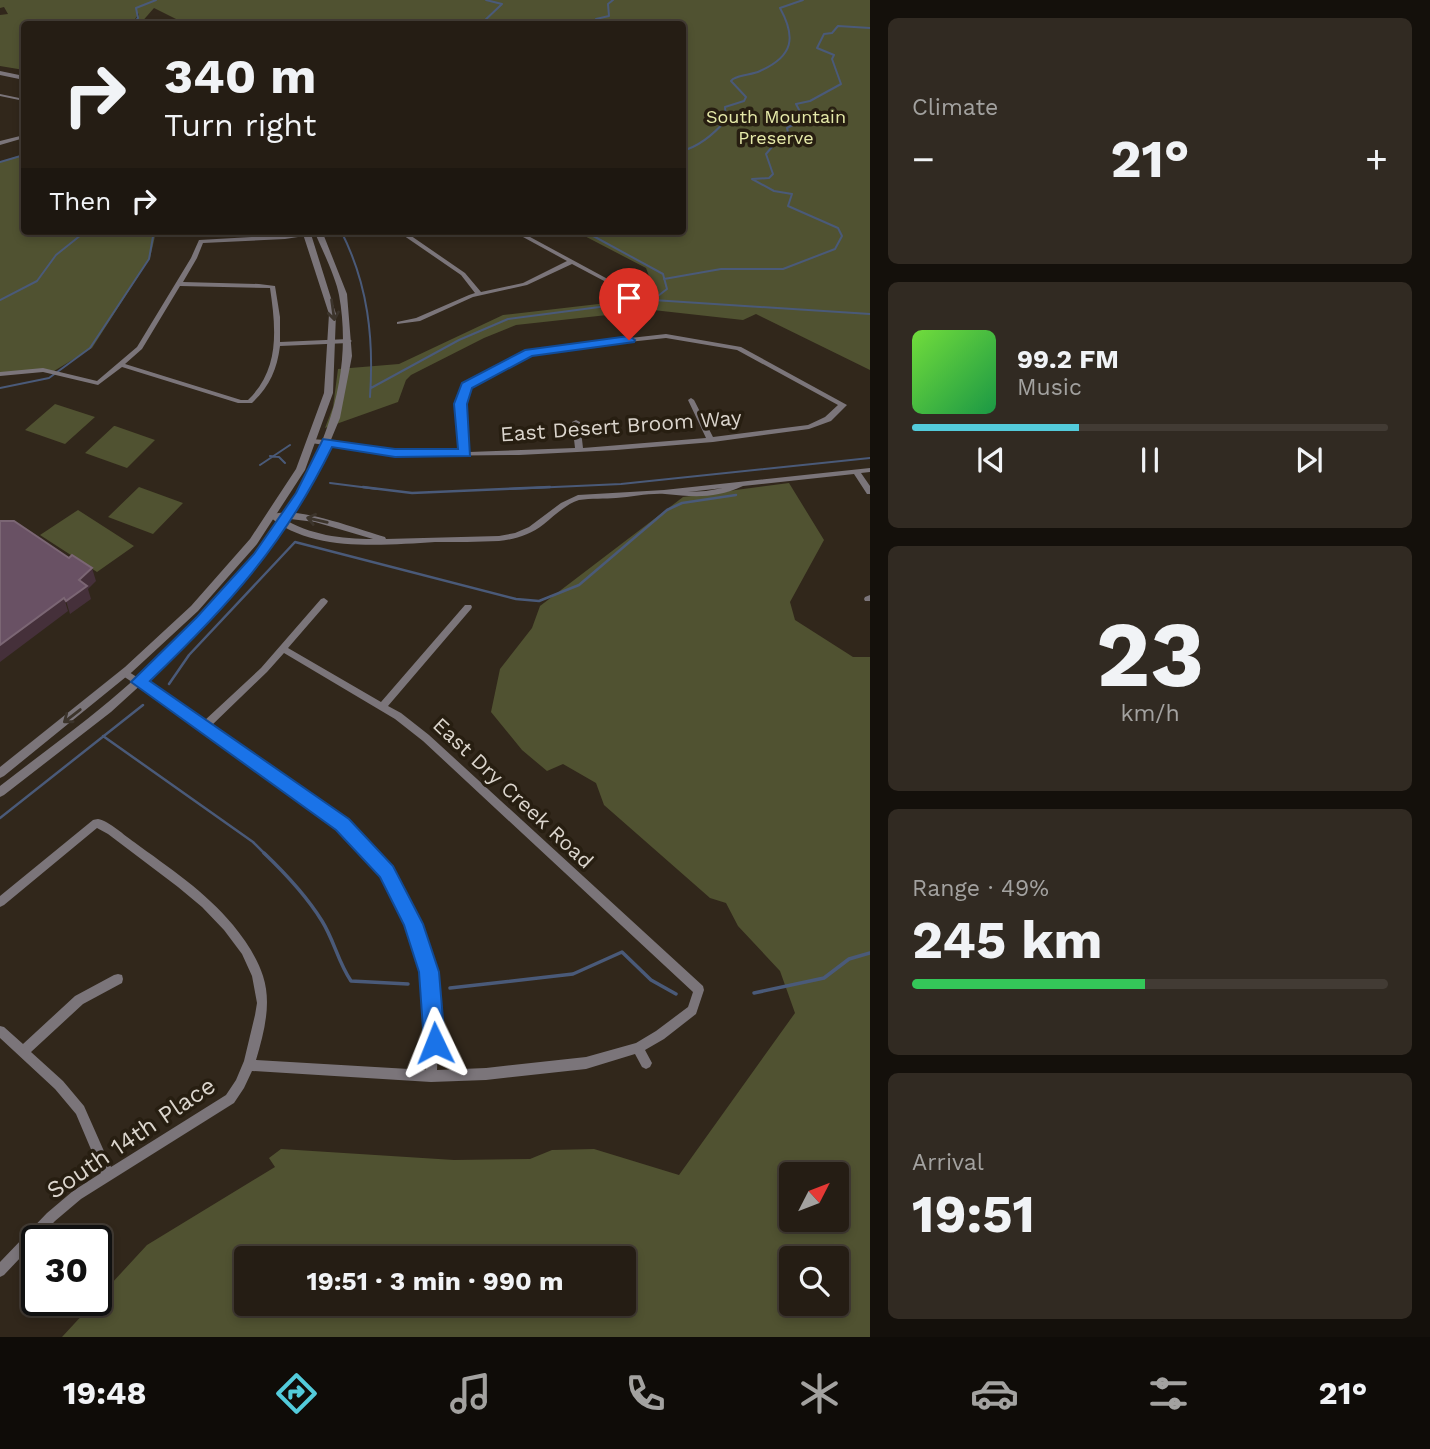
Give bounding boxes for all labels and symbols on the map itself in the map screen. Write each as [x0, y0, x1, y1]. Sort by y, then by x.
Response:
park label: South Mountain Preserve [706, 106, 846, 148]
pin [599, 268, 659, 340]
one-way arrow [326, 298, 339, 321]
street label: East Desert Broom Way [499, 405, 743, 446]
one-way arrow [306, 513, 329, 526]
one-way arrow [64, 709, 82, 724]
street label: East Dry Creek Road [428, 712, 599, 873]
position arrow [398, 1006, 472, 1080]
street label: South 14th Place [41, 1071, 221, 1205]
north arrow [779, 1162, 849, 1232]
speed limit sign: 30 [21, 1225, 112, 1316]

